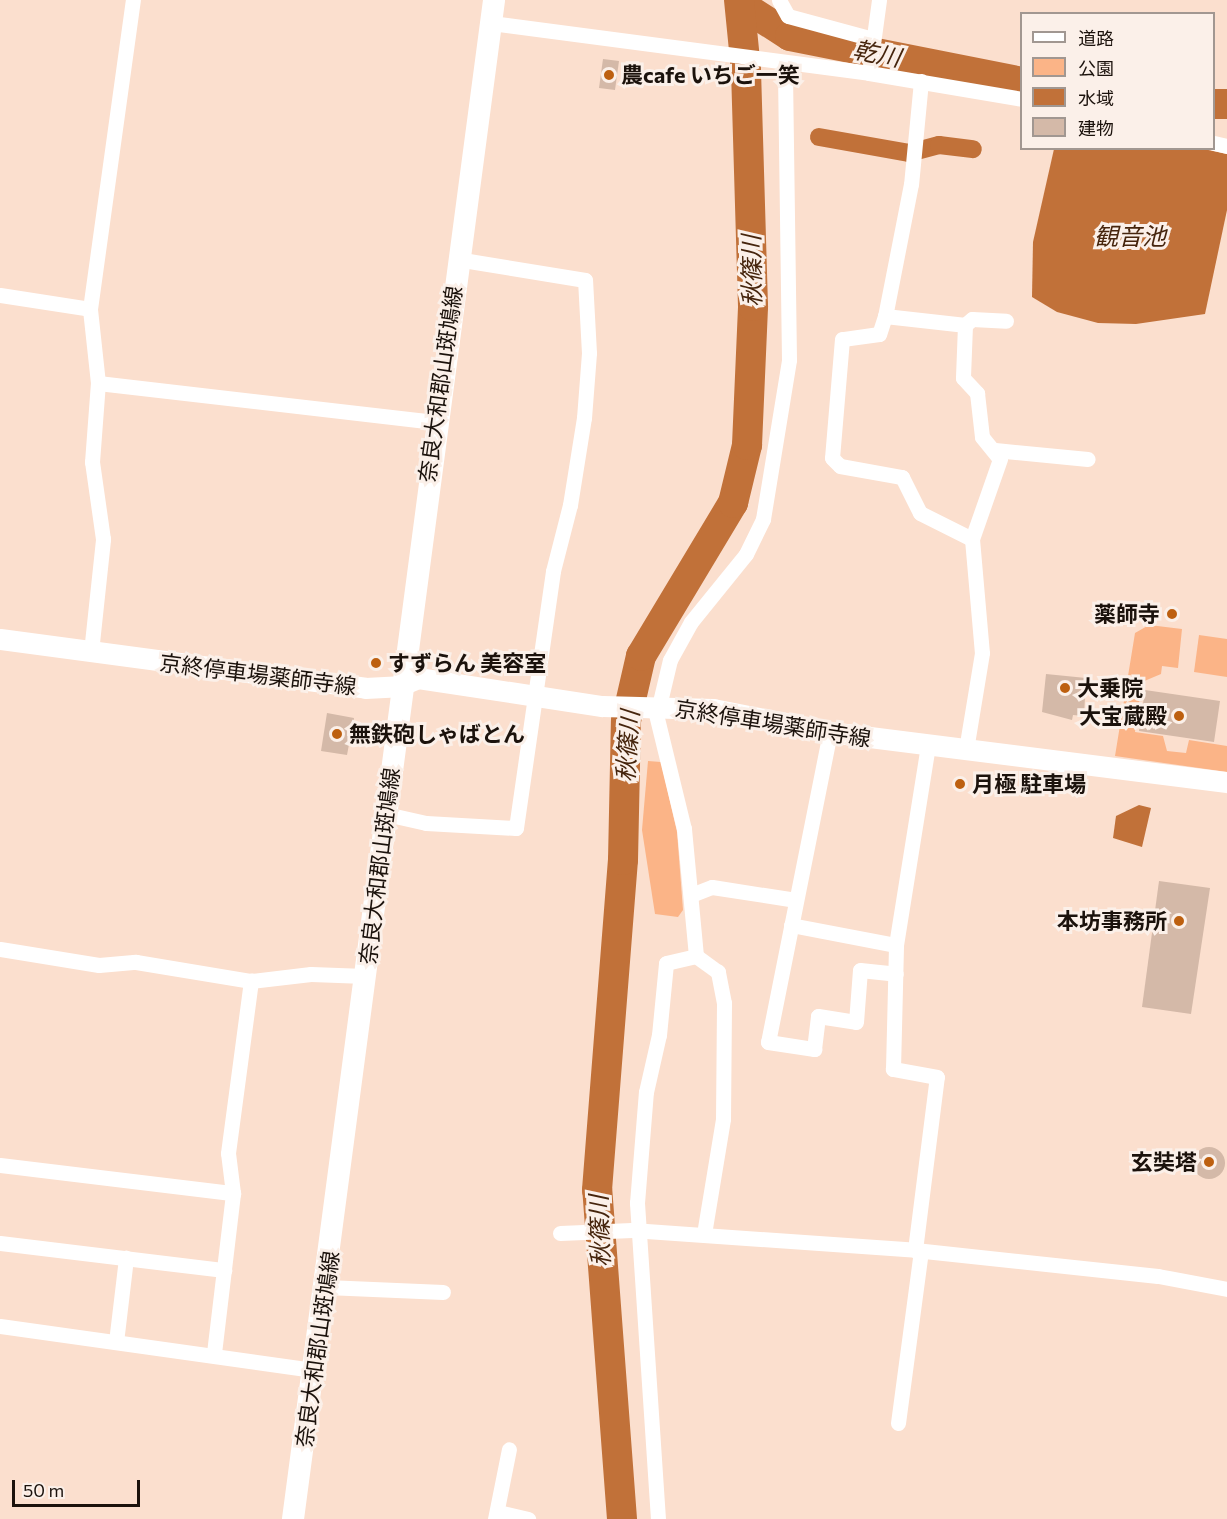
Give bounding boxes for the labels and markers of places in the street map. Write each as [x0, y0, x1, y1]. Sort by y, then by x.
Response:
place label: 農cafe いちご一笑 [621, 62, 800, 88]
marker: 農cafe いちご一笑 [602, 68, 616, 82]
place label: 薬師寺 [1094, 601, 1160, 627]
marker: 薬師寺 [1165, 607, 1179, 621]
place label: すずらん 美容室 [388, 650, 546, 676]
marker: すずらん 美容室 [369, 656, 383, 670]
place label: 大乗院 [1077, 675, 1143, 701]
marker: 大乗院 [1058, 681, 1072, 695]
place label: 大宝蔵殿 [1079, 703, 1167, 729]
marker: 大宝蔵殿 [1172, 709, 1186, 723]
place label: 無鉄砲しゃばとん [349, 721, 525, 747]
marker: 無鉄砲しゃばとん [330, 727, 344, 741]
place label: 月極 駐車場 [972, 771, 1086, 797]
marker: 月極 駐車場 [953, 777, 967, 791]
place label: 本坊事務所 [1057, 908, 1167, 934]
marker: 本坊事務所 [1172, 914, 1186, 928]
place label: 玄奘塔 [1131, 1149, 1197, 1175]
marker: 玄奘塔 [1202, 1155, 1216, 1169]

